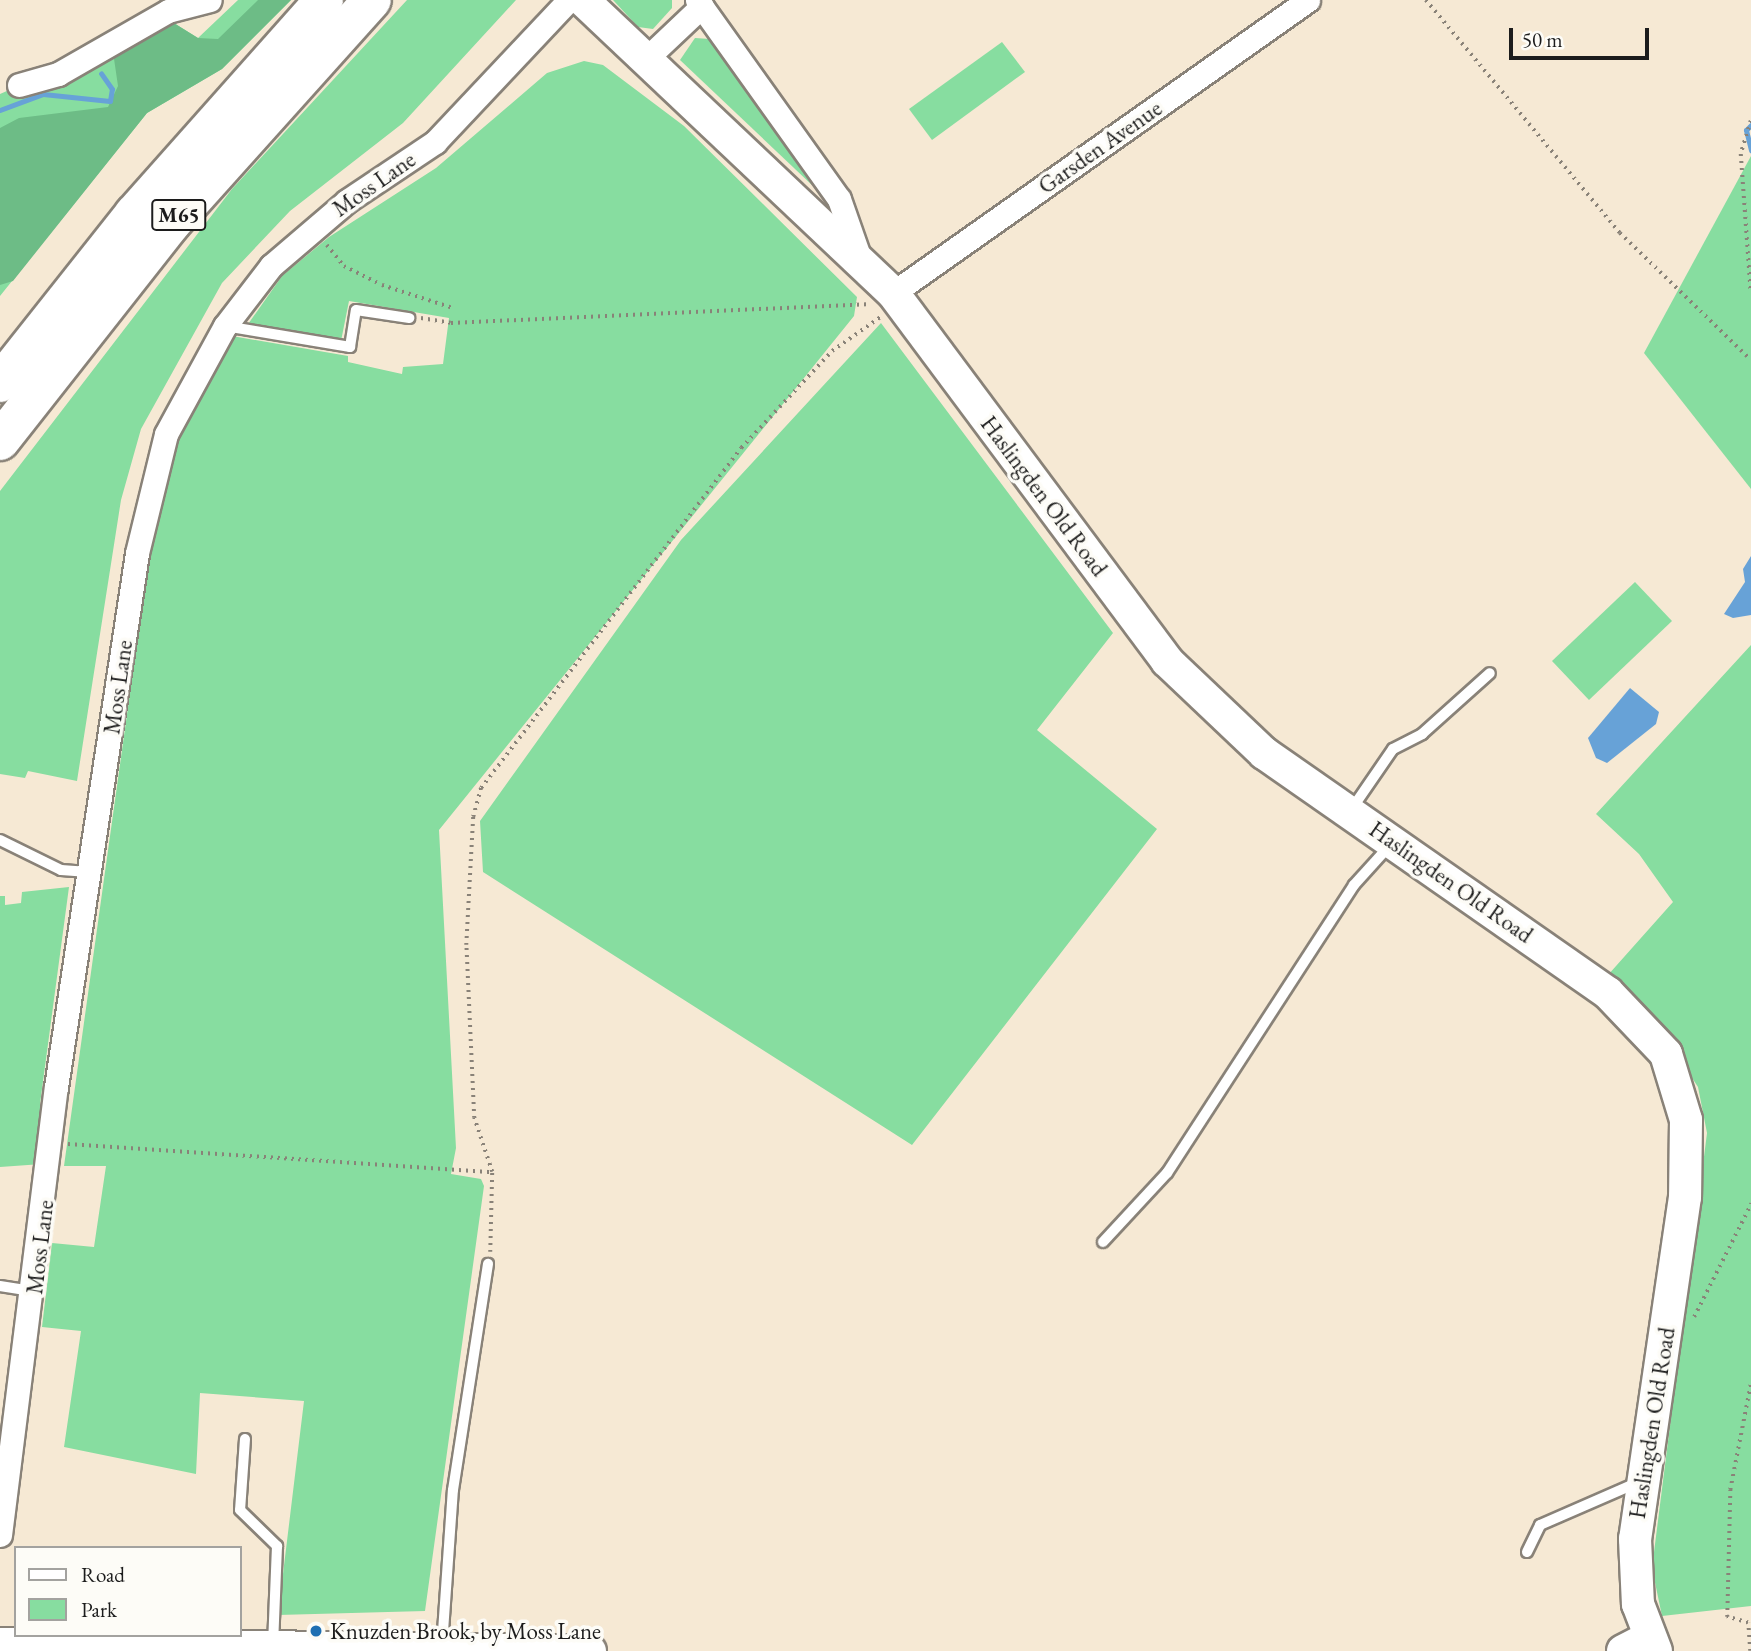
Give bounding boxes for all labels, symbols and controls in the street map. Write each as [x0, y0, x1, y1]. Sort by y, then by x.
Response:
scale bar [1513, 14, 1653, 58]
text: 50 m [1522, 26, 1563, 53]
street label: Garsden Avenue [1033, 94, 1167, 200]
street label: Moss Lane [327, 145, 421, 223]
road number: M65 [151, 198, 207, 232]
street label: Haslingden Old Road [975, 410, 1113, 582]
street label: Moss Lane [98, 638, 138, 736]
street label: Haslingden Old Road [1364, 815, 1538, 949]
street label: Moss Lane [21, 1198, 59, 1296]
street label: Haslingden Old Road [1623, 1325, 1681, 1521]
legend [14, 1546, 242, 1637]
text: Road [81, 1561, 125, 1588]
text: Park [81, 1596, 117, 1623]
place label: Knuzden Brook, by Moss Lane [330, 1617, 601, 1645]
marker: Knuzden Brook, by Moss Lane [308, 1623, 324, 1639]

